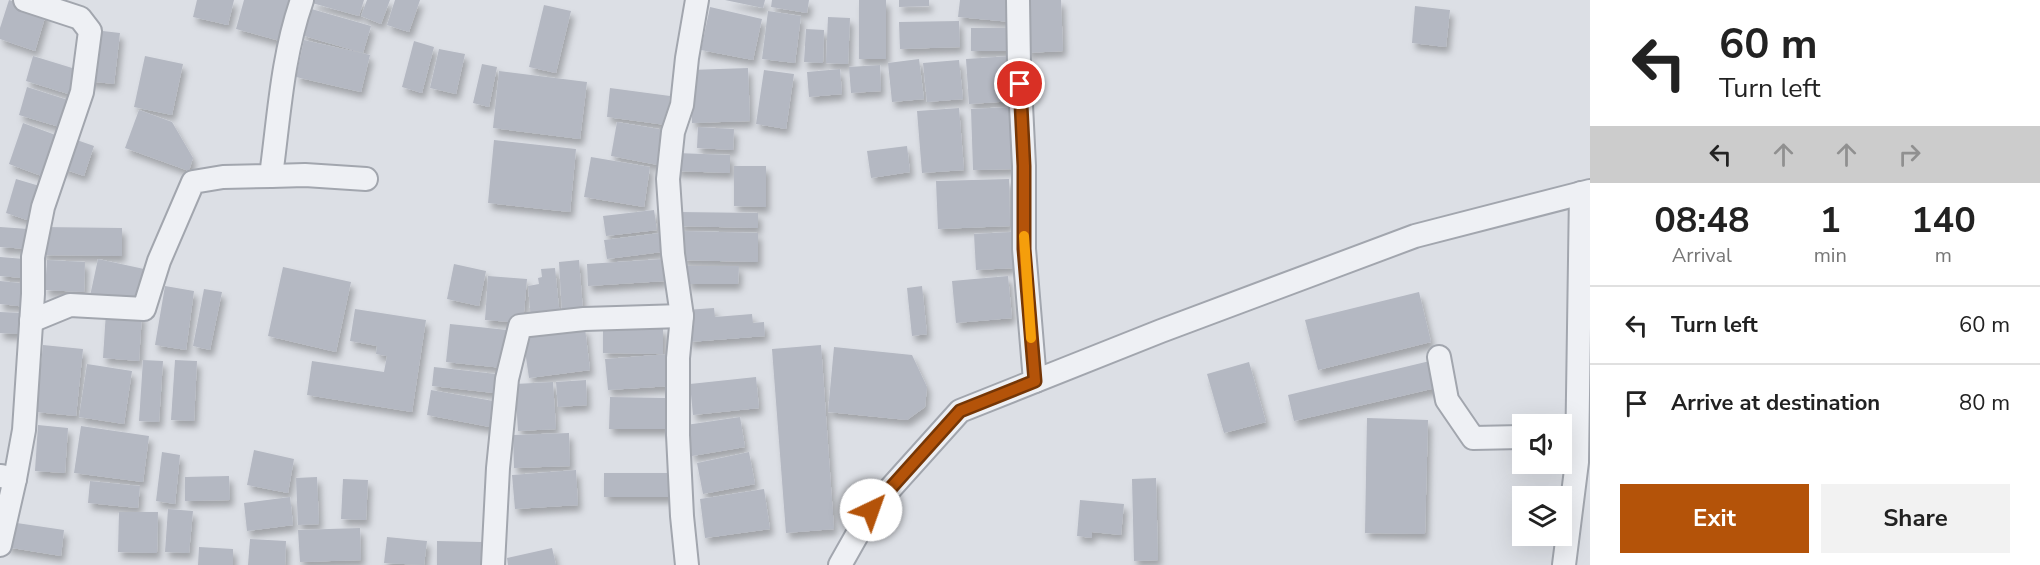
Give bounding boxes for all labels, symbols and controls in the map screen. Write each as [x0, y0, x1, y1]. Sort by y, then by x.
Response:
text: 60 m [1719, 16, 1818, 73]
icon: left [1620, 24, 1698, 102]
pin [994, 58, 1045, 109]
icon: arrive [1003, 67, 1036, 100]
text: Turn left [1719, 70, 1820, 107]
icon: left [1704, 138, 1737, 171]
icon: ahead [1767, 138, 1800, 171]
icon: ahead [1830, 138, 1863, 171]
icon: right [1893, 138, 1926, 171]
text: 08:48 [1654, 196, 1750, 245]
text: 1 [1819, 196, 1841, 245]
text: 140 [1911, 196, 1976, 245]
text: Arrival [1672, 242, 1732, 269]
text: min [1814, 242, 1847, 269]
text: m [1935, 242, 1952, 269]
icon: left [1620, 309, 1653, 342]
text: Turn left [1671, 310, 1758, 340]
text: 60 m [1959, 310, 2010, 340]
icon: arrive [1620, 387, 1653, 420]
text: Arrive at destination [1671, 388, 1880, 418]
text: 80 m [1959, 388, 2010, 418]
map controls [1512, 414, 1572, 546]
button: sound [1512, 414, 1572, 474]
position arrow [839, 478, 903, 542]
button: Exit [1620, 484, 1809, 553]
button: Share [1821, 484, 2010, 553]
button: layers [1512, 486, 1572, 546]

